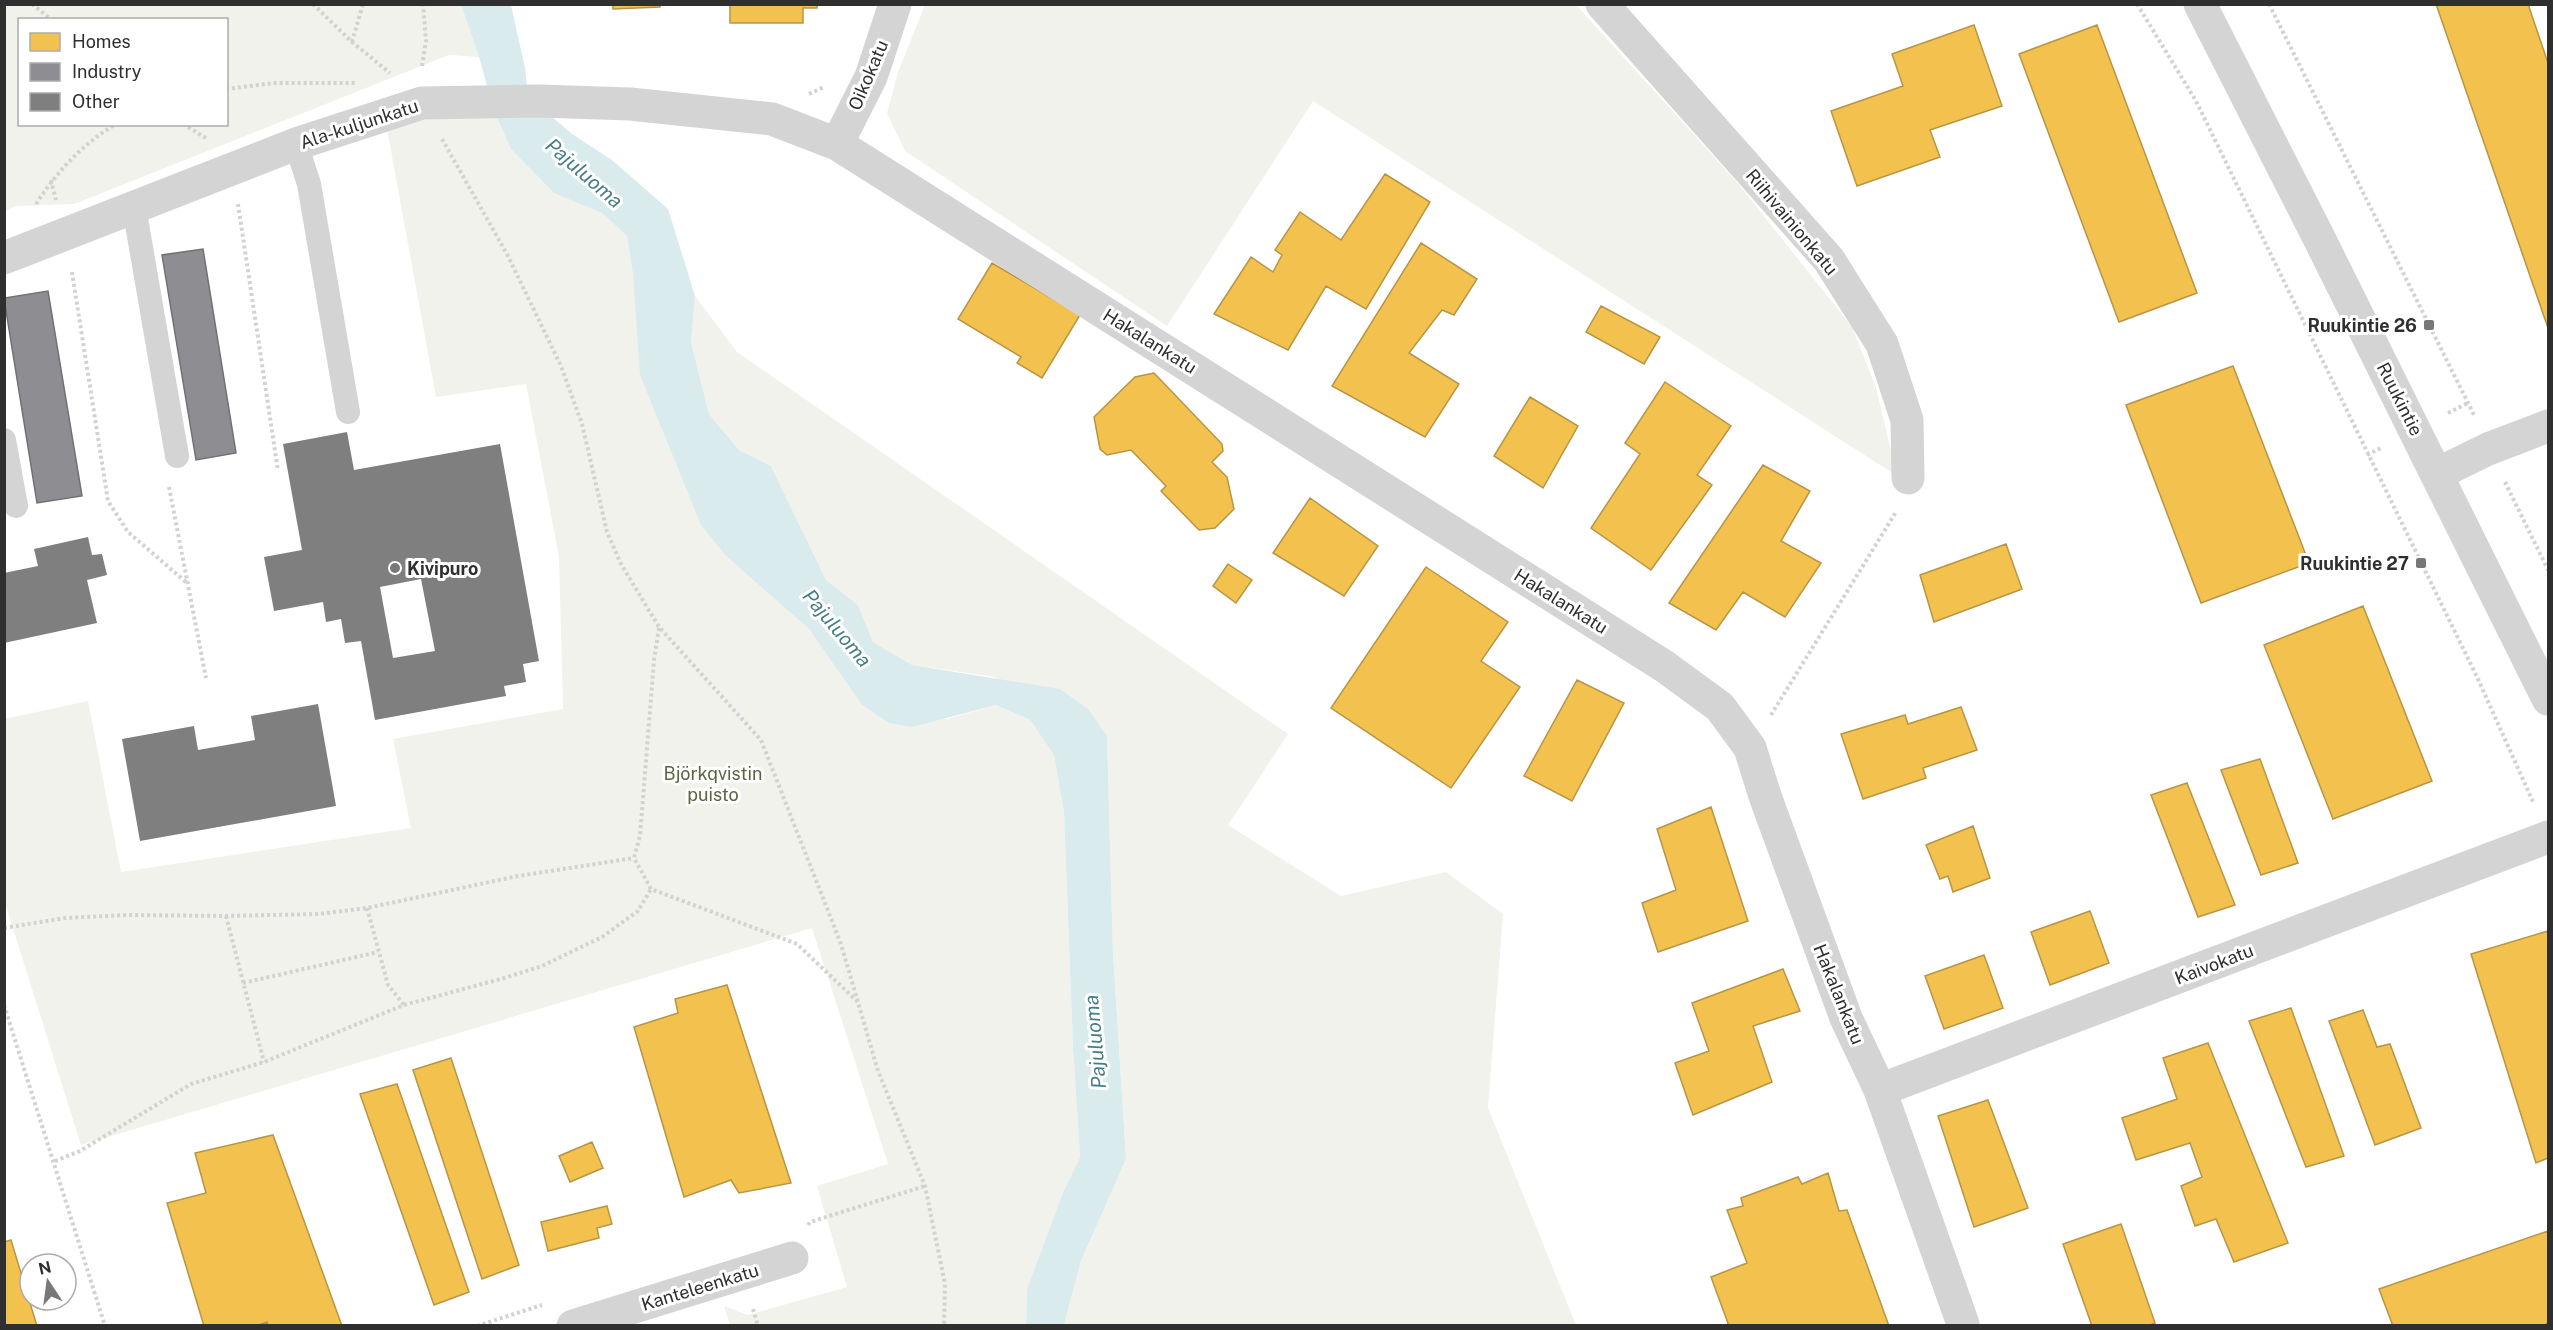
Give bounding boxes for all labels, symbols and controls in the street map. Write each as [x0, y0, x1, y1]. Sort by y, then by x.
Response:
legend [18, 18, 228, 126]
text: Homes [72, 31, 131, 52]
street label: Oikokatu [844, 37, 892, 113]
text: Industry [72, 61, 142, 82]
text: Other [72, 91, 120, 112]
street label: Ala-kuljunkatu [297, 95, 421, 153]
water label: Pajuluoma [541, 133, 627, 213]
street label: Riihivainionkatu [1742, 165, 1842, 279]
street label: Hakalankatu [1099, 304, 1201, 378]
place label: Ruukintie 26 [2307, 315, 2417, 336]
marker: Ruukintie 26 [2422, 318, 2436, 332]
street label: Ruukintie [2373, 359, 2427, 439]
place label: Ruukintie 27 [2300, 553, 2409, 574]
marker: Ruukintie 27 [2414, 556, 2428, 570]
place label: Kivipuro [407, 558, 478, 579]
marker: Kivipuro [388, 561, 402, 575]
street label: Hakalankatu [1510, 564, 1612, 638]
water label: Pajuluoma [798, 584, 876, 672]
park label: Björkqvistin puisto [664, 763, 762, 805]
street label: Kaivokatu [2172, 939, 2256, 989]
street label: Hakalankatu [1809, 941, 1869, 1047]
water label: Pajuluoma [1079, 994, 1111, 1090]
north arrow [18, 1252, 78, 1312]
text: N [37, 1257, 53, 1279]
street label: Kanteleenkatu [639, 1259, 761, 1315]

